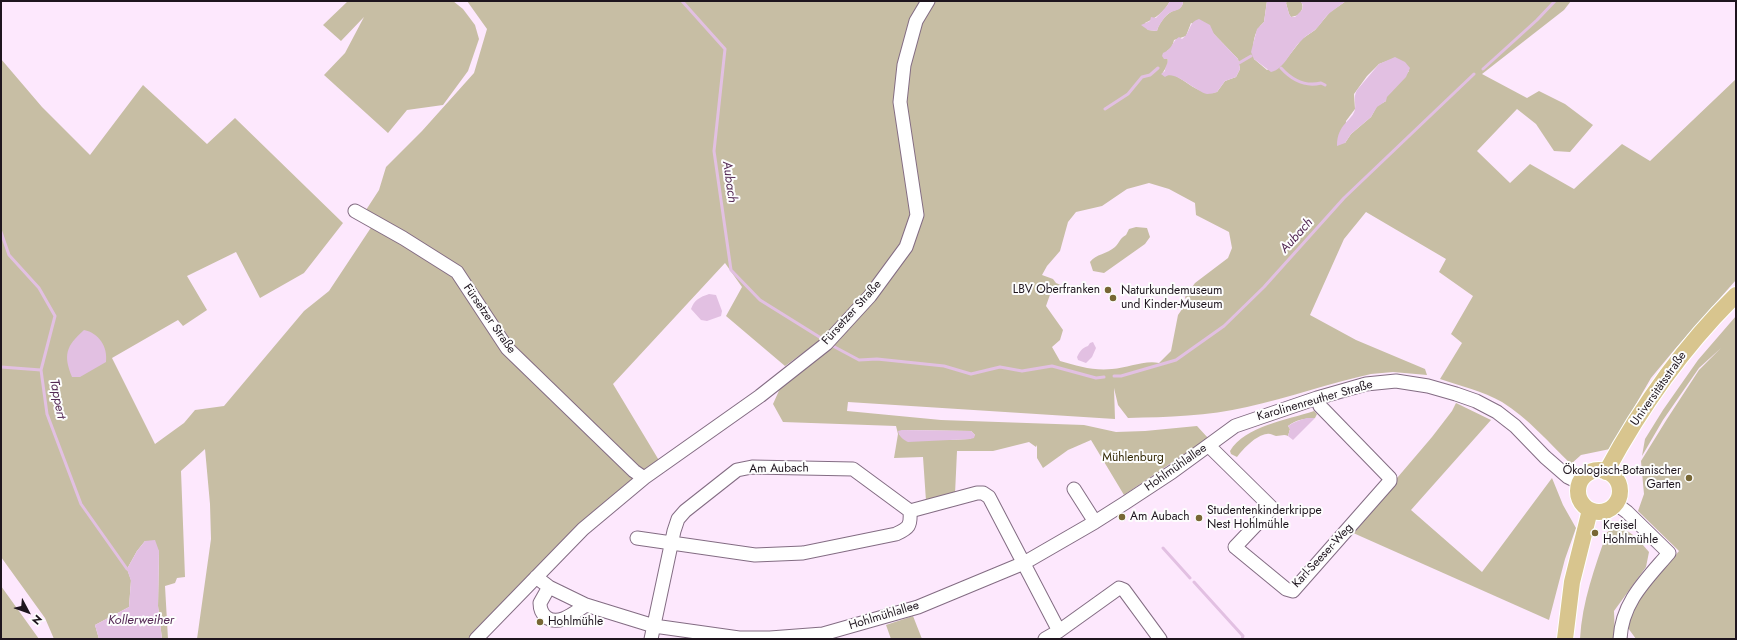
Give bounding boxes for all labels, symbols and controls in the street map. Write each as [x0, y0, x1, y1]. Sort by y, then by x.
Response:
water label: Aubach [718, 160, 740, 204]
water label: Aubach [1277, 215, 1317, 257]
street label: Fürsetzer Straße [819, 278, 885, 348]
street label: Fürsetzer Straße [460, 281, 518, 357]
place label: LBV Oberfranken [1013, 283, 1100, 297]
place label: Naturkundemuseum und Kinder-Museum [1121, 284, 1223, 312]
marker: LBV Oberfranken [1103, 285, 1113, 295]
marker: Naturkundemuseum und Kinder-Museum [1108, 293, 1118, 303]
street label: Universitätsstraße [1628, 349, 1690, 429]
water label: Tappert [46, 378, 68, 420]
street label: Karolinenreuther Straße [1256, 378, 1374, 424]
street label: Hohlmühlallee [1142, 441, 1210, 495]
park label: Mühlenburg [1102, 451, 1164, 465]
street label: Am Aubach [749, 461, 809, 477]
place label: Ökologisch-Botanischer Garten [1563, 464, 1681, 492]
marker: Ökologisch-Botanischer Garten [1684, 473, 1694, 483]
place label: Studentenkinderkrippe Nest Hohlmühle [1207, 504, 1322, 532]
place label: Am Aubach [1130, 510, 1190, 524]
marker: Am Aubach [1117, 512, 1127, 522]
marker: Studentenkinderkrippe Nest Hohlmühle [1194, 513, 1204, 523]
place label: Kreisel Hohlmühle [1603, 519, 1658, 547]
street label: Karl-Seeser-Weg [1290, 521, 1356, 591]
marker: Kreisel Hohlmühle [1590, 528, 1600, 538]
north arrow [8, 592, 48, 632]
street label: Hohlmühlallee [847, 599, 921, 633]
text: N [28, 611, 46, 628]
water label: Kollerweiher [108, 613, 174, 629]
place label: Hohlmühle [548, 615, 603, 629]
marker: Hohlmühle [535, 617, 545, 627]

